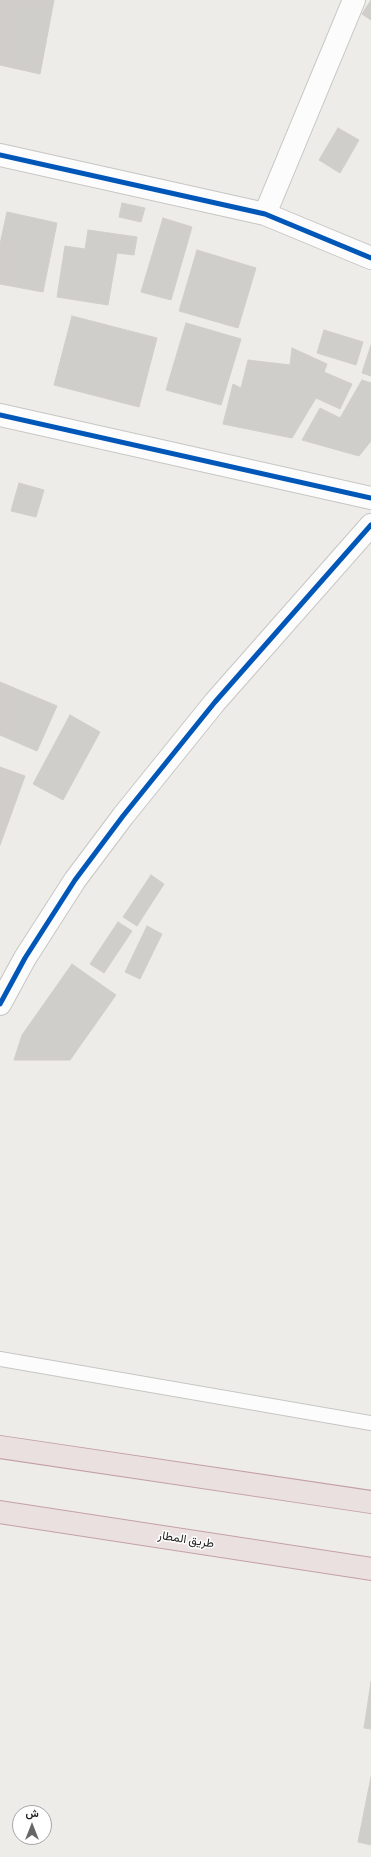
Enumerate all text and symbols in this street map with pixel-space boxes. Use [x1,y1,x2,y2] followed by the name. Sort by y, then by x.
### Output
[157,1528,215,1552] street label: طريق المطار
[12,1805,52,1845] north arrow
[25,1807,39,1820] text: ش

